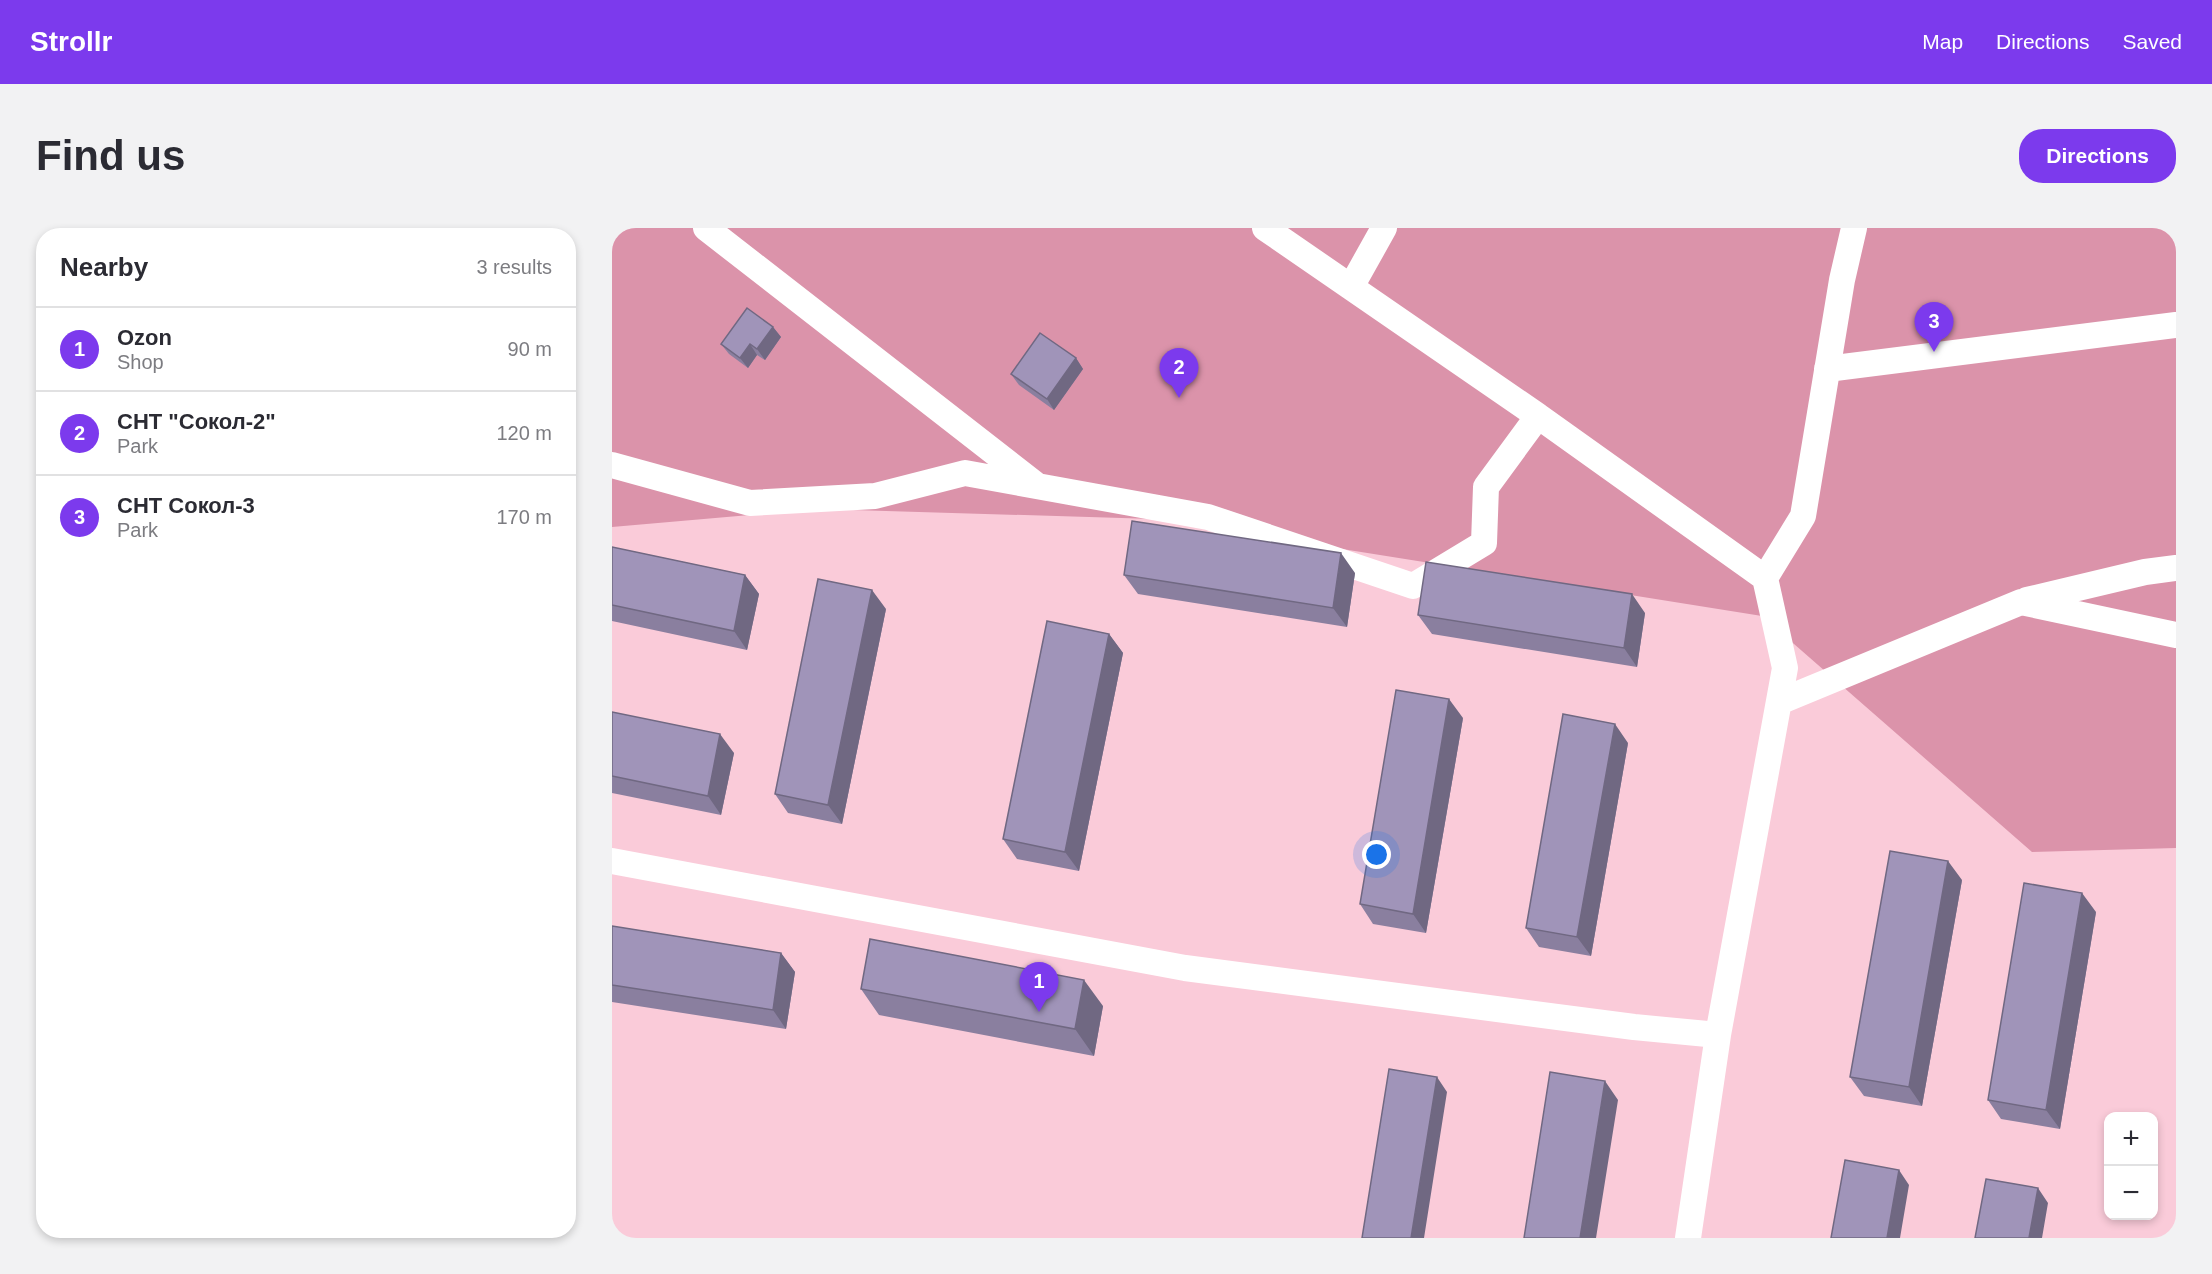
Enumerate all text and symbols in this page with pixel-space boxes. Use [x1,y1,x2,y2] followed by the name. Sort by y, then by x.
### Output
[30,26,112,57] text: Strollr
[1922,30,1963,53] text: Map
[1996,30,2089,53] text: Directions
[2122,30,2182,53] text: Saved
[2019,129,2176,183] button: Directions
[36,132,185,179] text: Find us
[60,252,148,282] text: Nearby
[476,256,552,278] text: 3 results
[1914,302,1954,352] pin: 3
[117,325,172,350] text: Ozon
[74,338,85,360] text: 1
[508,338,552,360] text: 90 m
[1160,348,1198,398] pin: 2
[117,351,164,373] text: Shop
[117,409,276,434] text: СНТ "Сокол-2"
[74,422,85,444] text: 2
[496,422,552,444] text: 120 m
[117,435,158,457] text: Park
[117,493,255,518] text: СНТ Сокол-3
[74,506,85,528] text: 3
[496,506,552,528] text: 170 m
[117,519,158,541] text: Park
[1362,840,1391,869] your location
[1020,962,1058,1012] pin: 1
[2104,1112,2158,1220] map controls
[2104,1112,2158,1166] button: +
[2104,1166,2158,1220] button: −

